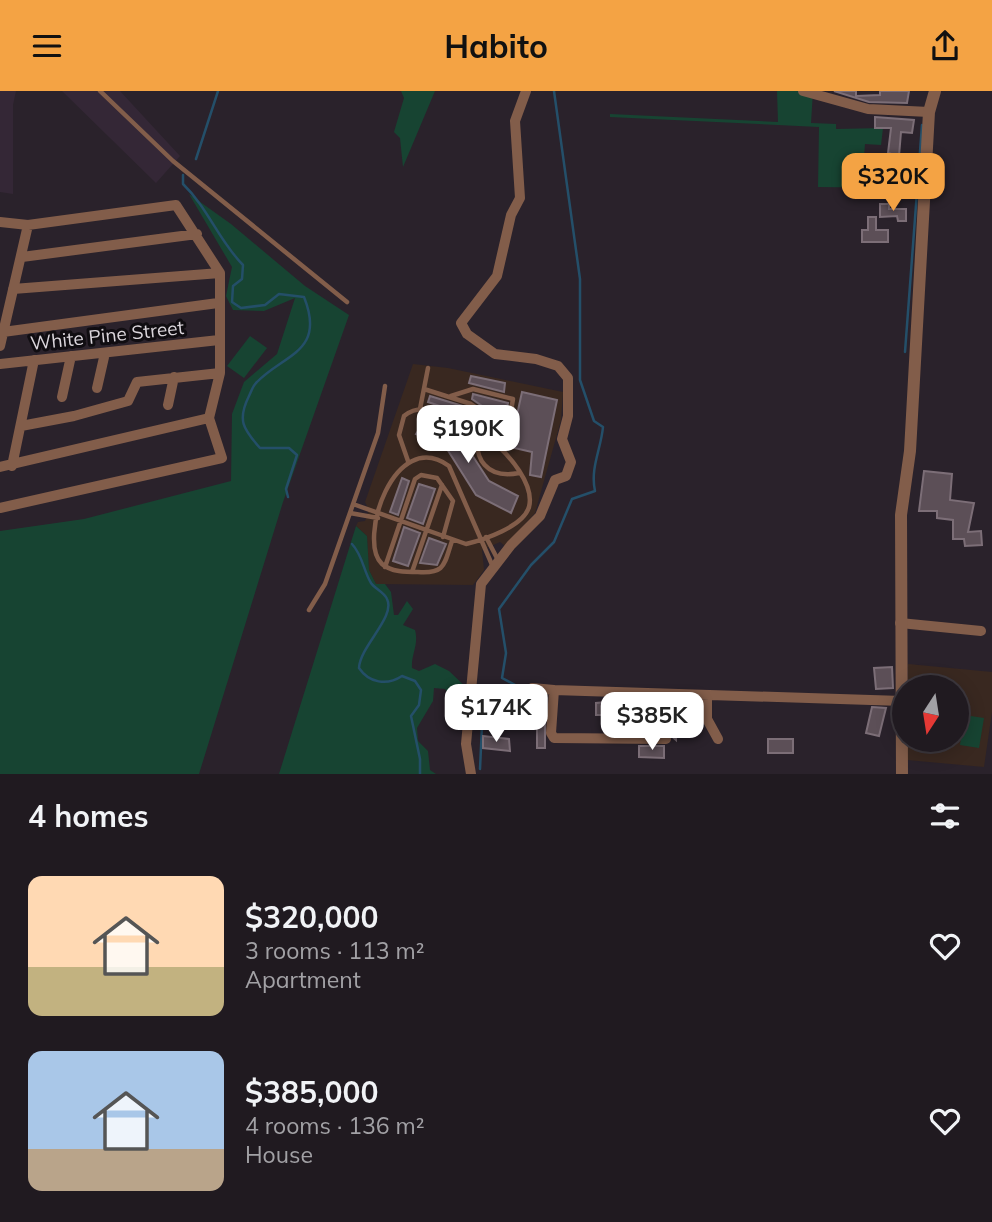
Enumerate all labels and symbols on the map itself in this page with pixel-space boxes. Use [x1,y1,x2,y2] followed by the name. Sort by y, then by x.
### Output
[844,153,942,213] pin: $320K
[29,315,185,355] street label: White Pine Street
[419,405,517,465] pin: $190K
[892,675,970,753] north arrow
[447,685,545,744] pin: $174K
[603,693,701,752] pin: $385K

